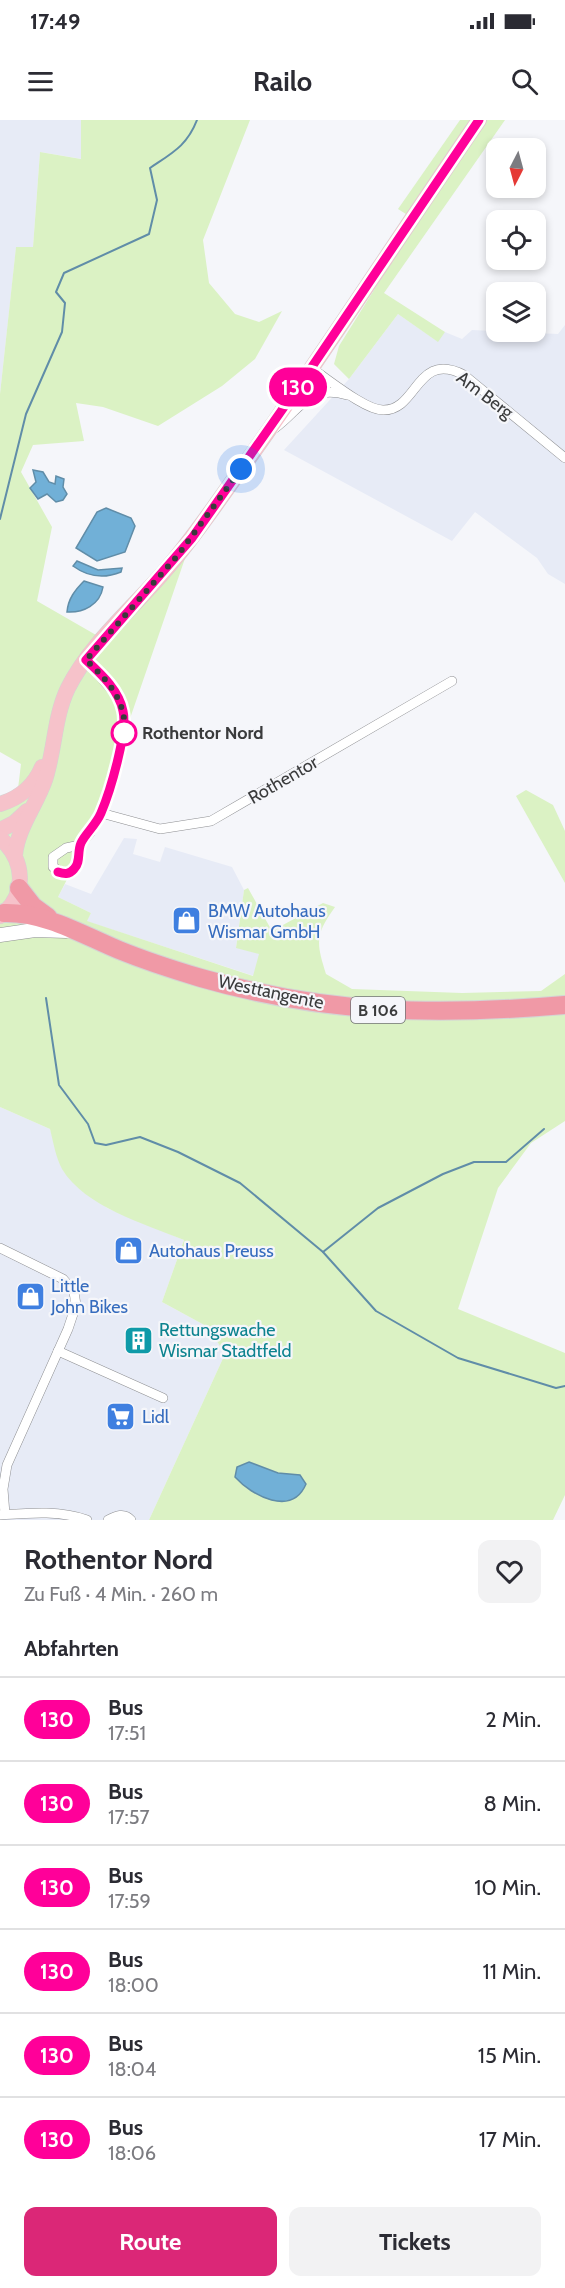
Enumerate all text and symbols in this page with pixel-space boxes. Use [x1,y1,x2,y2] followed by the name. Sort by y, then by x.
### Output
[30,8,80,35] text: 17:49
[24,65,57,98] icon: menu
[253,65,312,98] text: Railo
[508,65,541,98] icon: search
[486,138,546,198] north arrow
[486,138,546,342] map controls
[486,210,546,270] button: locate
[486,282,546,342] button: layers
[452,367,519,424] street label: Am Berg
[264,368,332,406] line badge: 130
[281,375,315,400] text: 130
[226,454,256,484] your location
[111,720,137,746] marker: Rothentor Nord
[142,722,264,744] place label: Rothentor Nord
[244,751,322,809] street label: Rothentor
[208,900,326,943] place label: BMW Autohaus Wismar GmbH
[171,905,203,937] shop icon: BMW Autohaus Wismar GmbH
[216,970,326,1014] street label: Westtangente
[351,997,405,1023] road number: B 106
[112,1235,144,1267] shop icon: Autohaus Preuss
[149,1240,274,1262] place label: Autohaus Preuss
[50,1275,128,1318] place label: Little John Bikes
[14,1280,46,1312] shop icon: Little John Bikes
[159,1319,292,1362] place label: Rettungswache Wismar Stadtfeld
[122,1324,154,1356] building icon: Rettungswache Wismar Stadtfeld
[105,1401,137,1433] supermarket icon: Lidl
[142,1406,170,1428] place label: Lidl
[478,1540,541,1603] button: heart
[24,1542,213,1576] text: Rothentor Nord
[24,1582,218,1606] text: Zu Fuß · 4 Min. · 260 m
[24,1635,119,1662] text: Abfahrten
[108,1694,143,1721] text: Bus
[485,1706,541,1733] text: 2 Min.
[40,1707,74,1732] text: 130
[108,1721,146,1745] text: 17:51
[108,1778,143,1805] text: Bus
[484,1790,541,1817] text: 8 Min.
[40,1791,74,1816] text: 130
[108,1805,150,1829] text: 17:57
[108,1862,143,1889] text: Bus
[474,1874,541,1901] text: 10 Min.
[40,1875,74,1900] text: 130
[108,1889,151,1913] text: 17:59
[108,1946,143,1973] text: Bus
[483,1958,541,1985] text: 11 Min.
[40,1959,74,1984] text: 130
[108,1973,159,1997] text: 18:00
[108,2030,143,2057] text: Bus
[478,2042,541,2069] text: 15 Min.
[40,2043,74,2068] text: 130
[108,2057,156,2081] text: 18:04
[108,2114,143,2141] text: Bus
[479,2126,541,2153] text: 17 Min.
[40,2127,74,2152] text: 130
[108,2141,156,2165] text: 18:06
[24,2207,277,2276] button: Route
[289,2207,541,2276] button: Tickets

